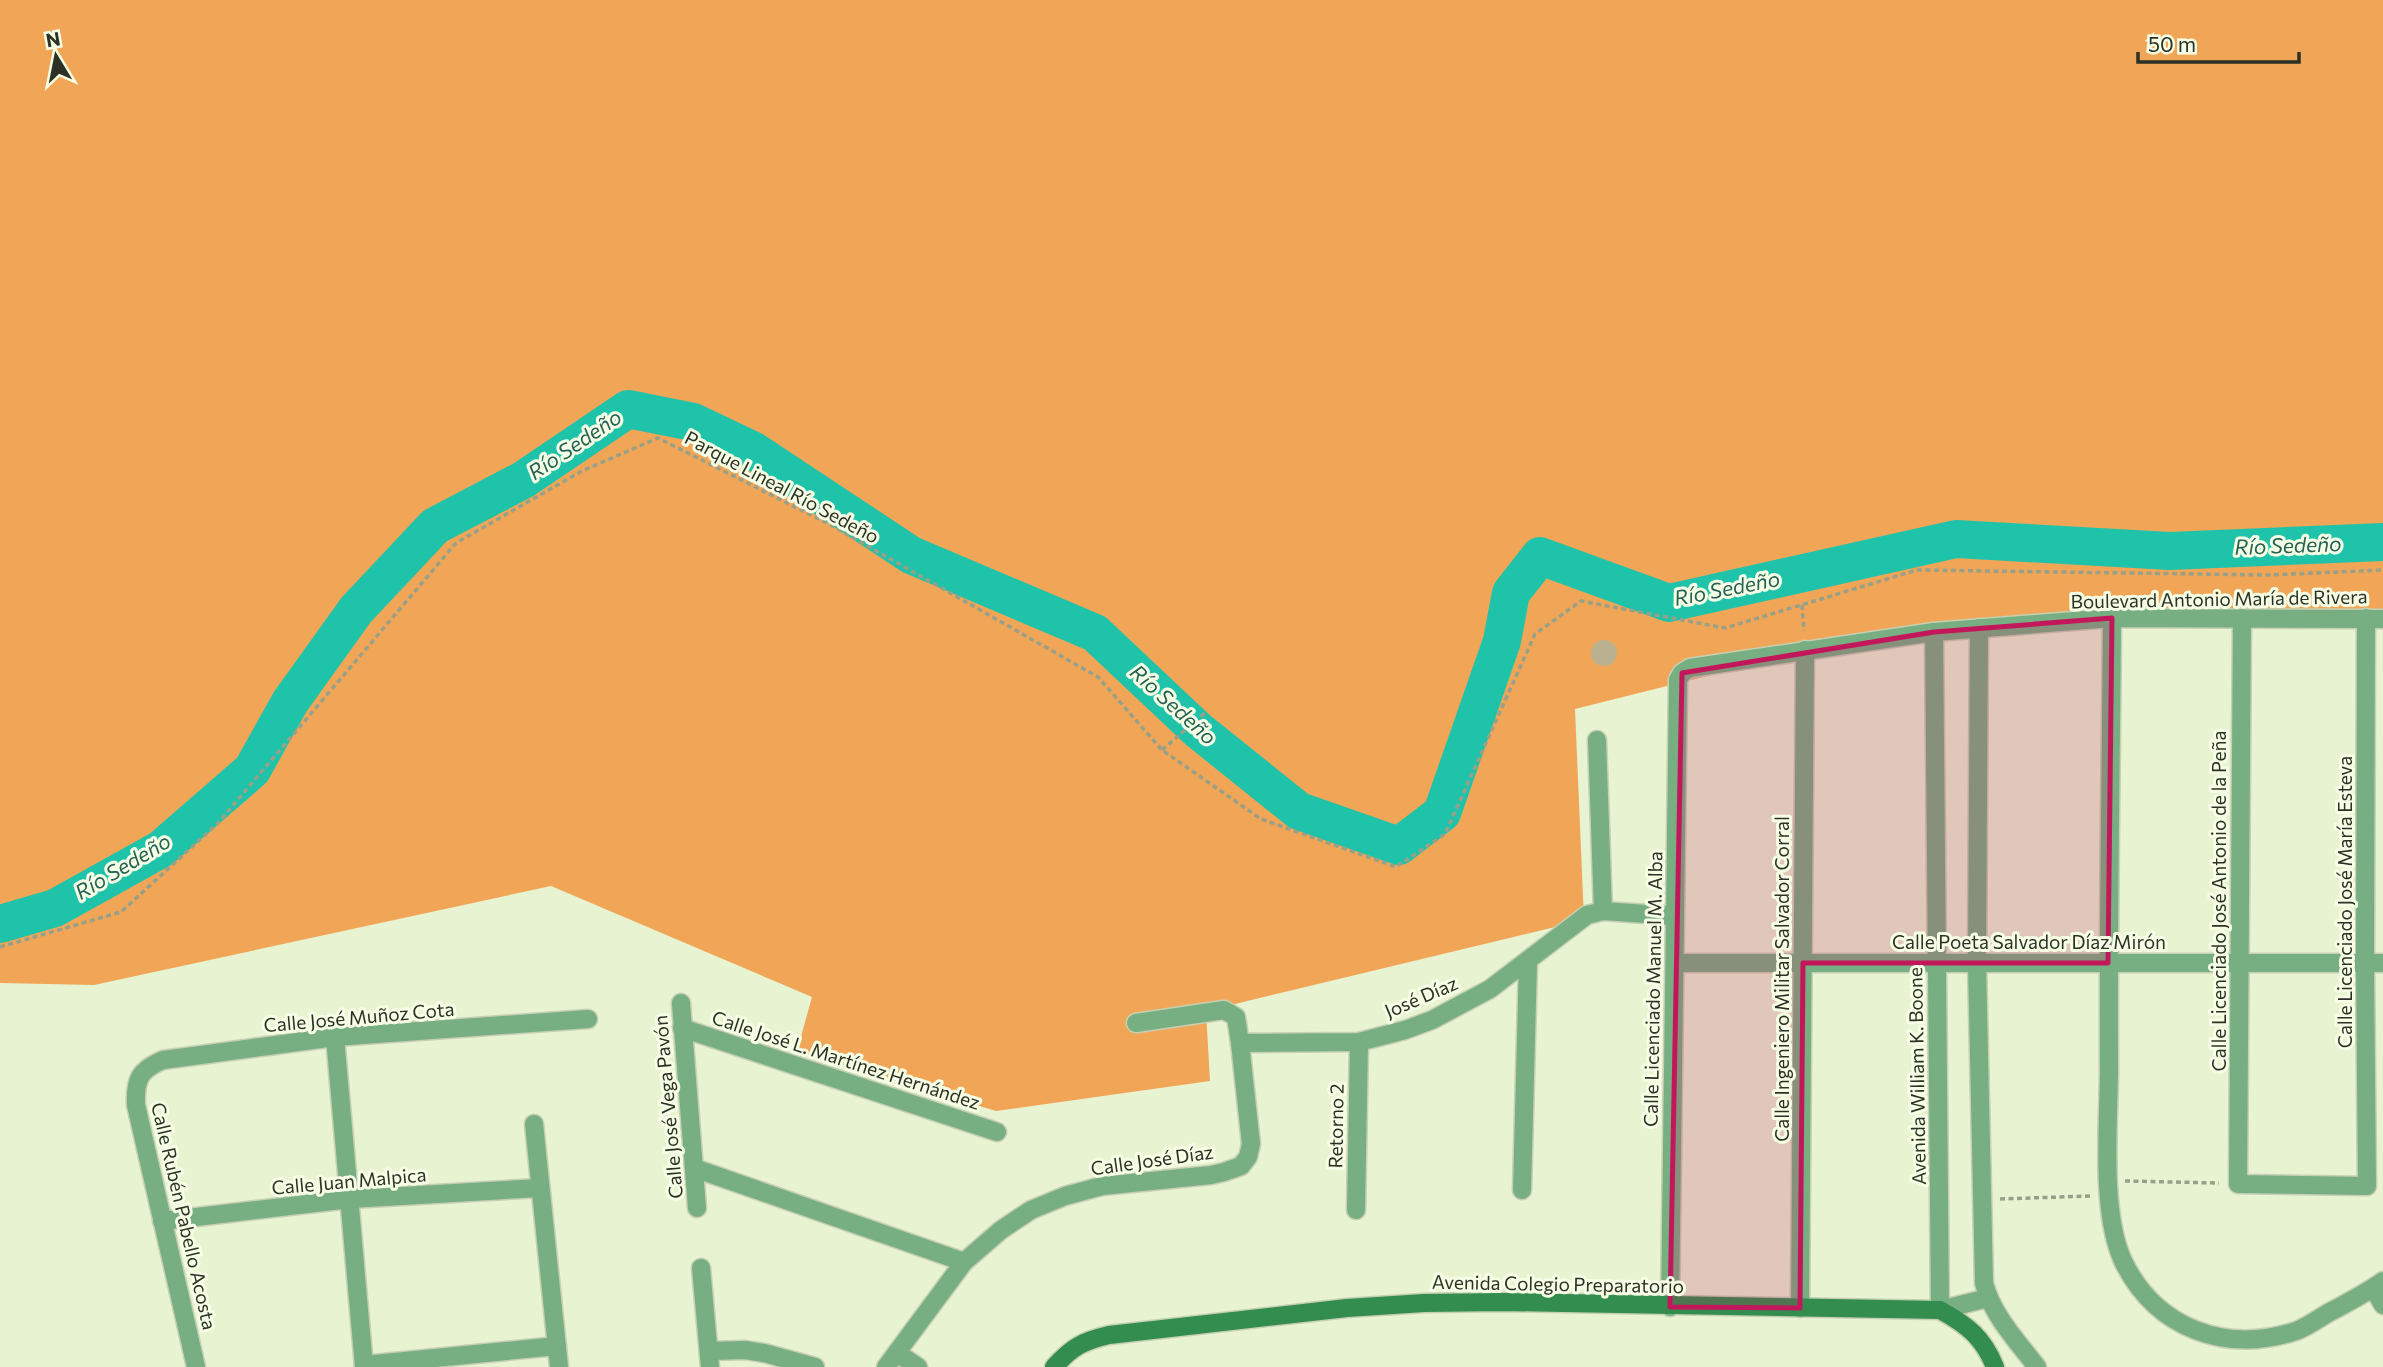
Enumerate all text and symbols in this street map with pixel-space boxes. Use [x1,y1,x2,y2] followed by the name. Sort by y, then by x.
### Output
[21,21,91,91] north arrow
[2138,21,2299,65] scale bar
[44,26,62,51] text: N
[2148,31,2196,56] text: 50 m
[523,403,626,484] water label: Río Sedeño
[681,426,883,548] street label: Parque Lineal Río Sedeño
[2234,530,2342,559] water label: Río Sedeño
[1672,565,1782,610] water label: Río Sedeño
[2070,584,2368,613] street label: Boulevard Antonio María de Rivera
[1126,659,1222,749] water label: Río Sedeño
[2207,731,2230,1071] street label: Calle Licenciado José Antonio de la Peña
[2333,756,2356,1048] street label: Calle Licenciado José María Esteva
[1770,816,1793,1142] street label: Calle Ingeniero Militar Salvador Corral
[70,827,175,904] water label: Río Sedeño
[1639,851,1666,1127] street label: Calle Licenciado Manuel M. Alba
[1892,930,2166,953] street label: Calle Poeta Salvador Díaz Mirón
[1903,967,1930,1185] street label: Avenida William K. Boone
[1381,971,1461,1022] street label: José Díaz
[263,997,455,1036] street label: Calle José Muñoz Cota
[709,1005,983,1114] street label: Calle José L. Martínez Hernández
[648,1014,687,1200] street label: Calle José Vega Pavón
[1323,1083,1348,1169] street label: Retorno 2
[147,1100,222,1332] street label: Calle Rubén Pabello Acosta
[1089,1140,1215,1179] street label: Calle José Díaz
[271,1162,427,1199] street label: Calle Juan Malpica
[1432,1270,1684,1297] street label: Avenida Colegio Preparatorio

